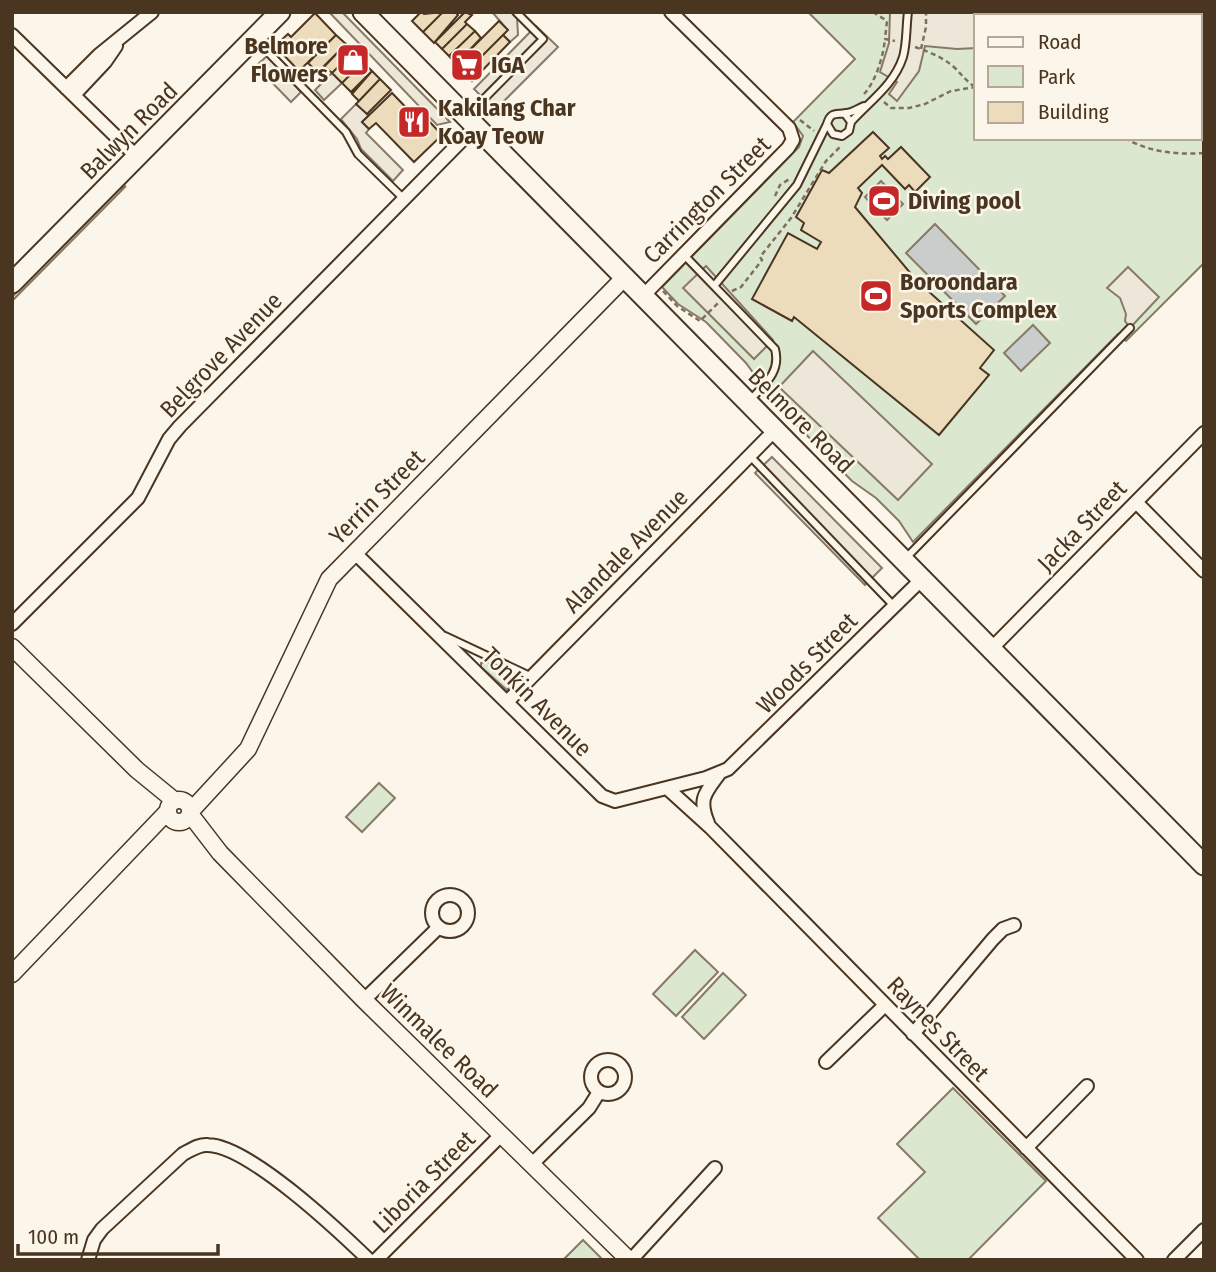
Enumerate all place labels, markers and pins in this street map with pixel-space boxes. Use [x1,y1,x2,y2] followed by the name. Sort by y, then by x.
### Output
[244,32,328,88] place label: Belmore Flowers
[334,41,372,79] shop icon: Belmore Flowers
[448,46,486,84] supermarket icon: IGA
[491,51,526,79] place label: IGA
[438,94,576,150] place label: Kakilang Char Koay Teow
[395,103,433,141] restaurant icon: Kakilang Char Koay Teow
[865,182,903,220] sports icon: Diving pool
[908,187,1021,215] place label: Diving pool
[900,268,1058,324] place label: Boroondara Sports Complex
[857,277,895,315] sports icon: Boroondara Sports Complex

